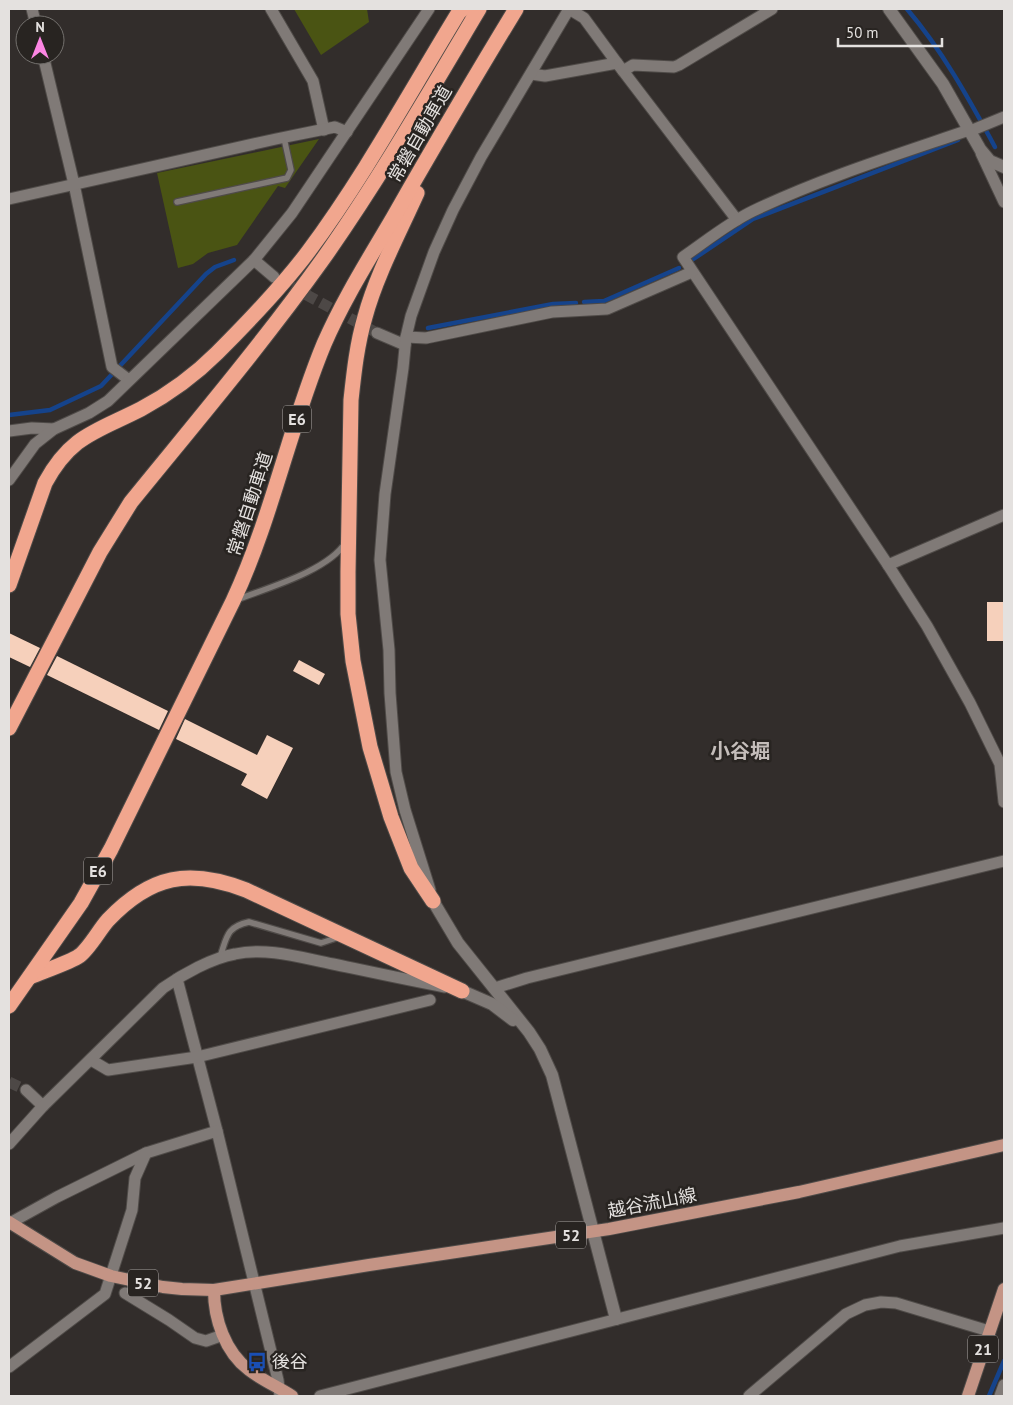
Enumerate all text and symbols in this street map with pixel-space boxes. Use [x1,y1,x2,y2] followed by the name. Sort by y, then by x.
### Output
[15,15,65,65] north arrow
[838,15,942,47] scale bar
[35,18,45,36] text: N
[846,23,879,42] text: 50 m
[383,81,457,186] street label: 常磐自動車道
[283,406,311,432] road number: E6
[222,449,277,559] street label: 常磐自動車道
[710,738,770,764] district label: 小谷堀
[84,858,112,884] road number: E6
[606,1183,698,1222] street label: 越谷流山線
[556,1222,586,1248] road number: 52
[128,1270,158,1296] road number: 52
[968,1336,998,1362] road number: 21
[272,1350,308,1373] place label: 後谷
[246,1351,268,1373] bus stop icon: 後谷

